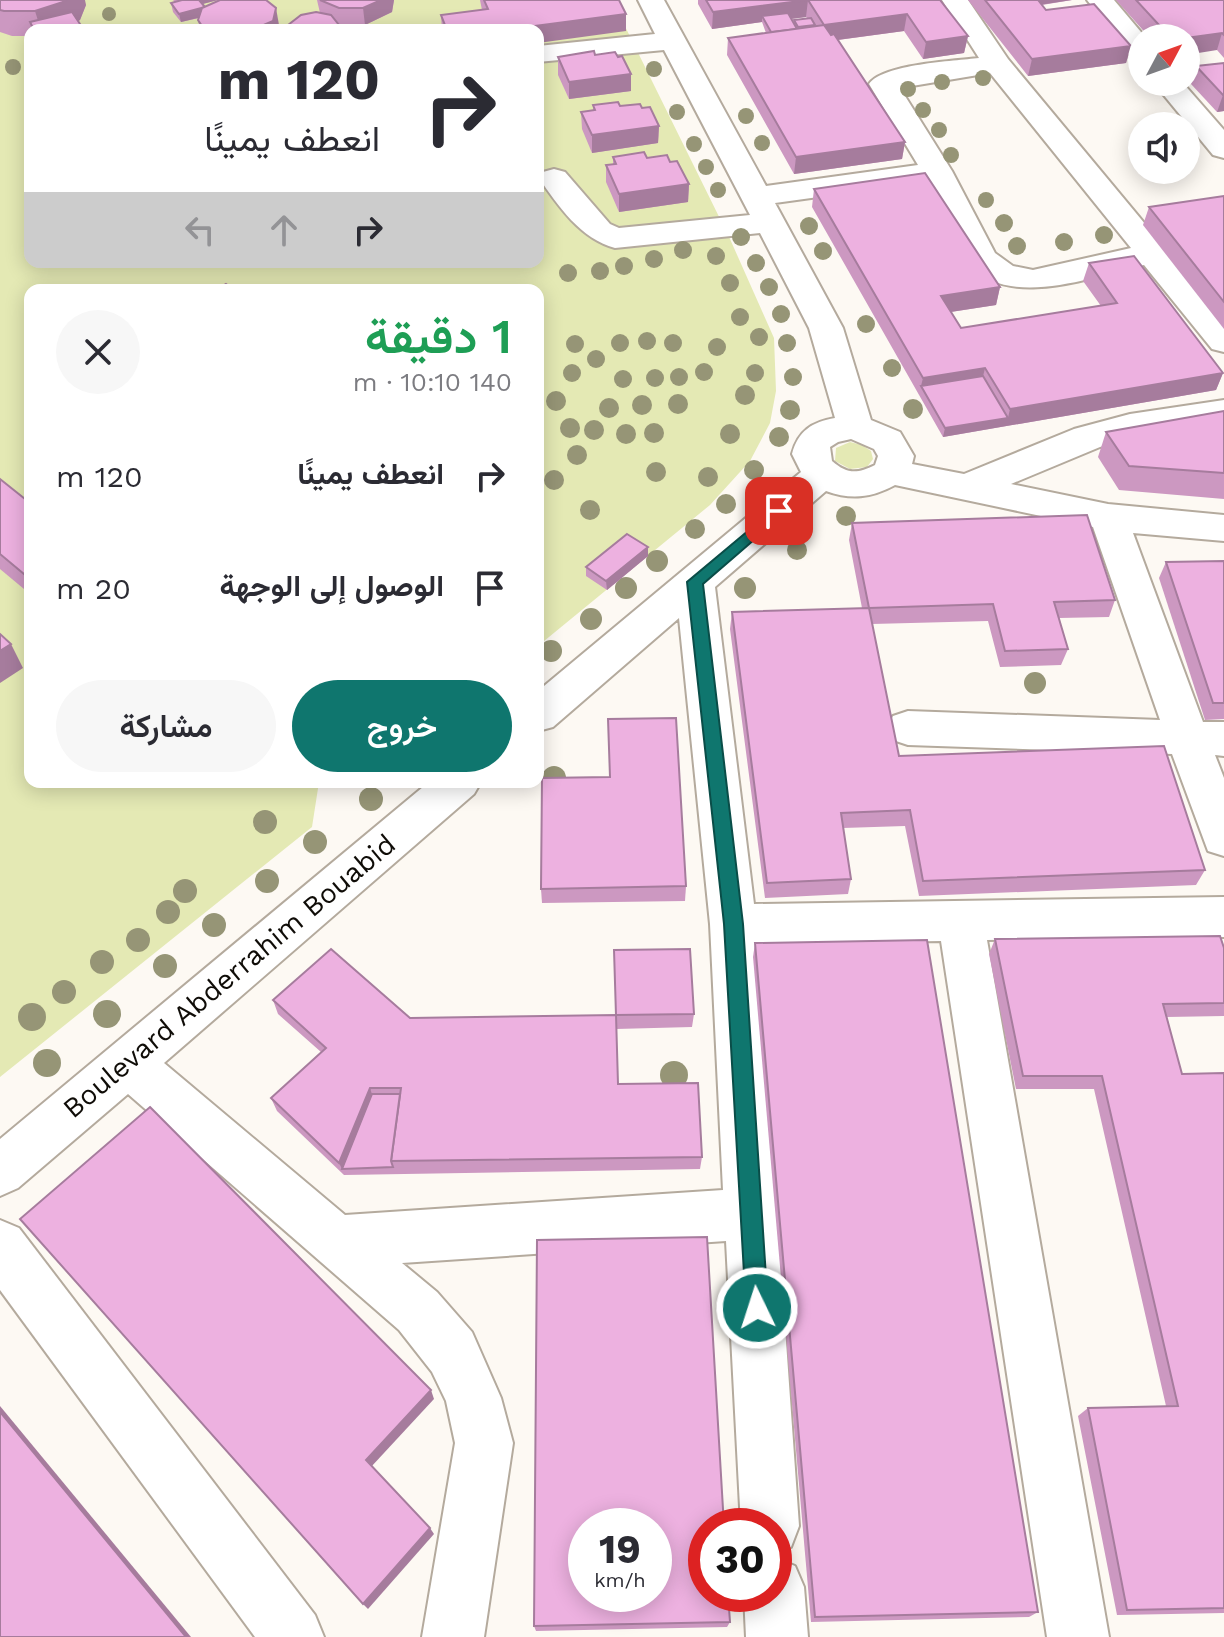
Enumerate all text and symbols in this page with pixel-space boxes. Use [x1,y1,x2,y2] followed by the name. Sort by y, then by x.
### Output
[1128,24,1200,96] north arrow
[1128,24,1200,184] map controls
[218,47,380,113] text: 120 m
[408,56,512,160] icon: right
[1128,112,1200,184] button: sound
[204,118,380,160] text: انعطف يمينًا
[178,208,222,252] icon: left
[262,208,306,252] icon: ahead
[346,208,390,252] icon: right
[365,308,512,365] text: 1 دقيقة
[56,310,140,394] button: close
[353,367,512,397] text: 140 m · 10:10
[468,454,512,498] icon: right
[297,456,444,491] text: انعطف يمينًا
[56,459,143,494] text: 120 m
[745,477,813,545] pin
[757,489,801,533] icon: arrive
[468,566,512,610] icon: arrive
[219,568,444,603] text: الوصول إلى الوجهة
[56,571,131,606] text: 20 m
[56,680,276,772] button: مشاركة
[292,680,512,772] button: خروج
[56,827,402,1125] street label: Boulevard Abderrahim Bouabid
[715,1266,799,1350] position arrow
[688,1508,792,1612] speed limit sign: 30
[599,1526,641,1573] text: 19
[594,1568,646,1592] text: km/h

